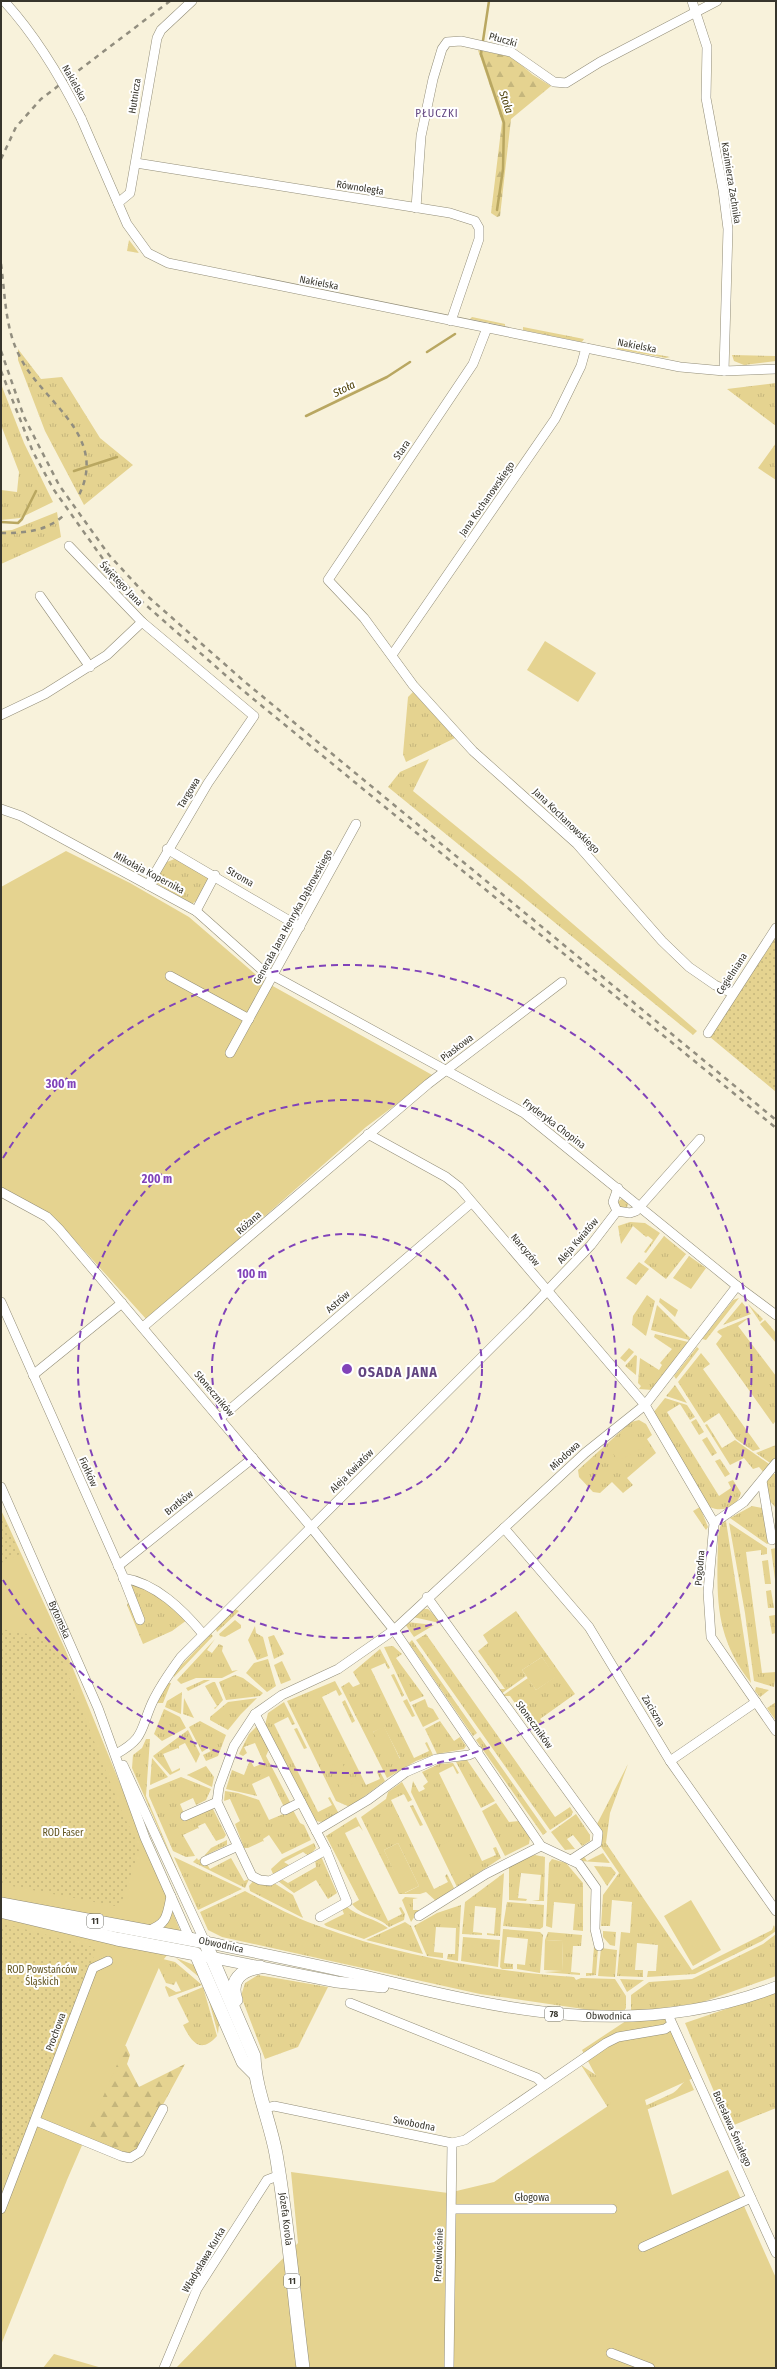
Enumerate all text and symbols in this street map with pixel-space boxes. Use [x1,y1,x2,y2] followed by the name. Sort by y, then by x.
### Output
[488,30,518,50] street label: Płuczki
[59,63,89,103] street label: Nakielska
[126,78,144,114] street label: Hutnicza
[496,88,516,115] water label: Stoła
[415,107,459,120] district label: PŁUCZKI
[719,141,743,225] street label: Kazimierza Zachnika
[336,178,385,198] street label: Równoległa
[299,273,340,293] street label: Nakielska
[617,336,658,356] street label: Nakielska
[330,378,357,400] water label: Stoła
[391,438,413,462] street label: Stara
[457,459,517,539] street label: Jana Kochanowskiego
[97,558,147,609] street label: Świętego Jana
[175,775,203,810] street label: Targowa
[530,786,602,856] street label: Jana Kochanowskiego
[251,848,335,986] street label: Generała Jana Henryka Dąbrowskiego
[112,849,186,897] street label: Mikołaja Kopernika
[224,864,256,890] street label: Stroma
[714,951,750,997] street label: Cegielniana
[438,1032,476,1064] street label: Piaskowa
[45,1077,76,1091] text: 300 m
[520,1096,588,1152] street label: Fryderyka Chopina
[141,1172,172,1186] text: 200 m
[234,1209,264,1237] street label: Różana
[555,1215,601,1266] street label: Aleja Kwiatów
[508,1231,542,1269] street label: Narcyzów
[237,1267,267,1281] text: 100 m
[324,1288,353,1316] street label: Astrów
[340,1362,354,1376] centre of rings
[358,1364,438,1381] district label: OSADA JANA
[192,1369,237,1420] street label: Słoneczników
[547,1439,583,1473] street label: Miodowa
[328,1446,377,1495] street label: Aleja Kwiatów
[76,1455,100,1489] street label: Fiołków
[162,1488,196,1518] street label: Bratków
[692,1550,708,1586] street label: Pogodna
[46,1599,73,1640] street label: Bytomska
[639,1693,667,1729] street label: Zaciszna
[513,1699,555,1751] street label: Słoneczników
[42,1827,84,1839] park label: ROD Faser
[87,1914,103,1928] road number: 11
[197,1934,245,1956] street label: Obwodnica
[7,1963,77,1988] park label: ROD Powstańców Śląskich
[545,2007,563,2021] road number: 78
[585,2010,632,2022] street label: Obwodnica
[44,2011,68,2053] street label: Prochowa
[710,2089,756,2169] street label: Bolesława Śmiałego
[392,2114,436,2134] street label: Swobodna
[276,2192,295,2246] street label: Józefa Korola
[515,2192,550,2204] street label: Głogowa
[180,2225,228,2295] street label: Władysława Kurka
[432,2228,446,2282] street label: Przedwiośnie
[284,2274,300,2288] road number: 11

